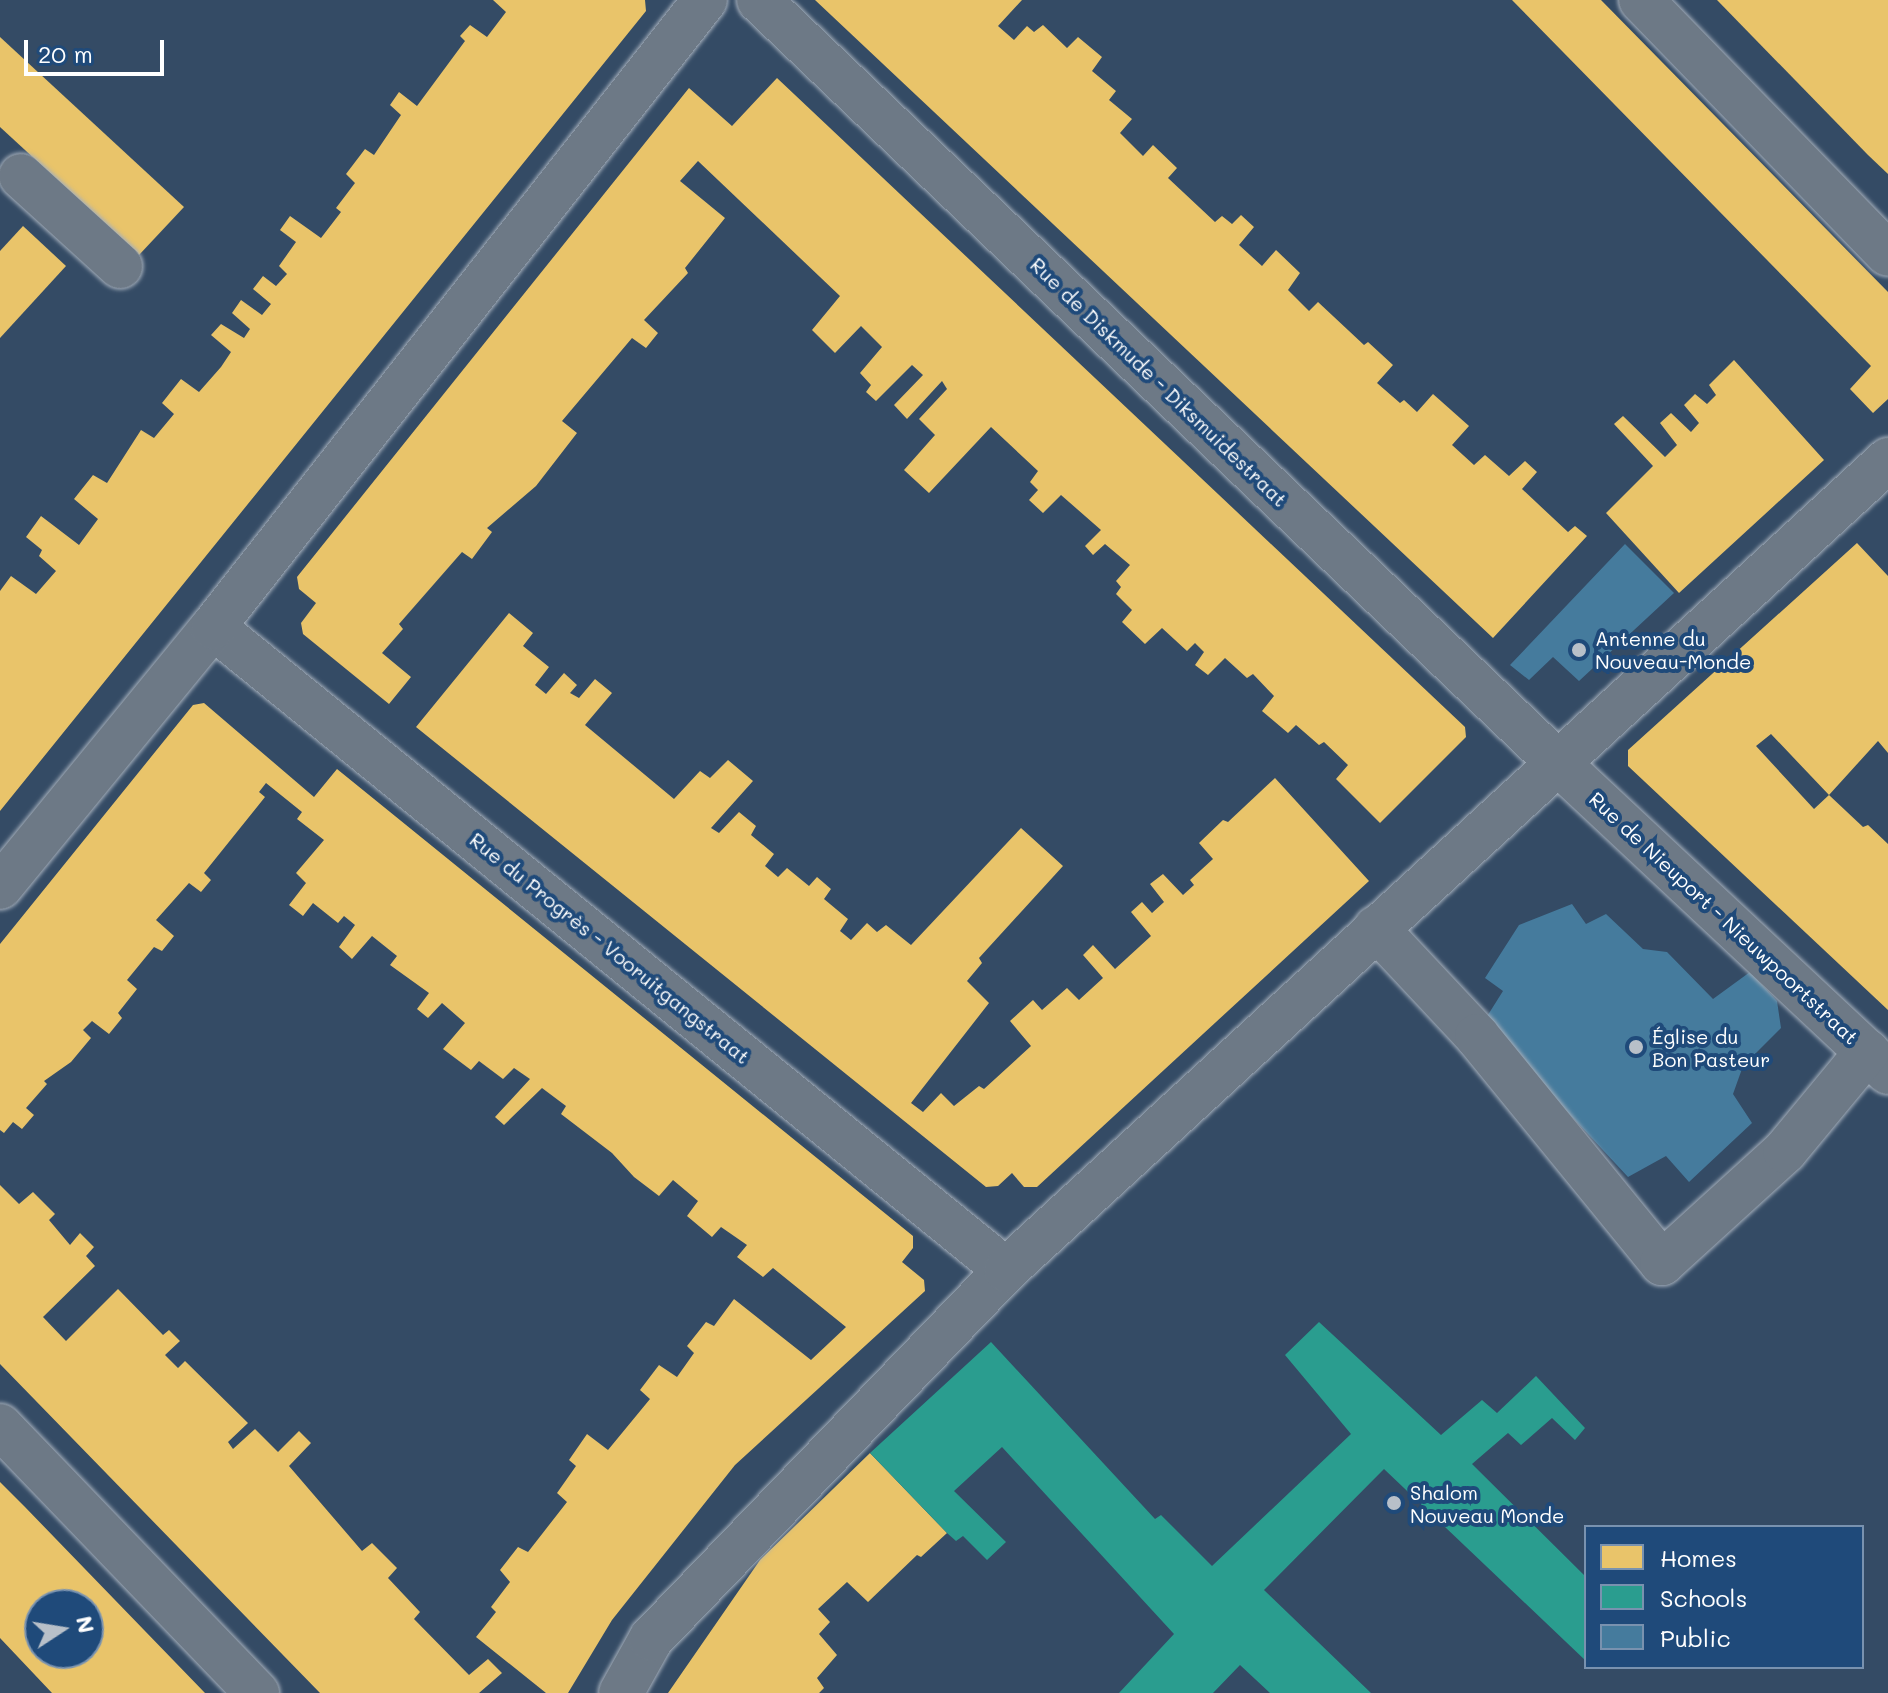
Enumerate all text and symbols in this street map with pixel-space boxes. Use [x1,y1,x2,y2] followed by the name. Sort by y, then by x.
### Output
[28,24,168,74] scale bar
[38,38,93,69] text: 20 m
[1026,253,1292,511] street label: Rue de Diskmude - Diksmuidestraat
[1595,626,1751,673] place label: Antenne du Nouveau-Monde
[1570,641,1588,659] marker: Antenne du Nouveau-Monde
[1584,787,1864,1049] street label: Rue de Nieuport - Nieuwpoortstraat
[465,827,755,1069] street label: Rue du Progrès - Vooruitgangstraat
[1652,1024,1770,1071] place label: Église du Bon Pasteur
[1627,1038,1645,1056] marker: Église du Bon Pasteur
[1410,1480,1564,1527] place label: Shalom Nouveau Monde
[1385,1494,1403,1512] marker: Shalom Nouveau Monde
[1584,1525,1864,1669] legend
[1660,1542,1737,1573] text: Homes
[1660,1582,1747,1613] text: Schools
[24,1589,104,1669] north arrow
[70,1613,102,1635] text: N
[1660,1622,1731,1653] text: Public

